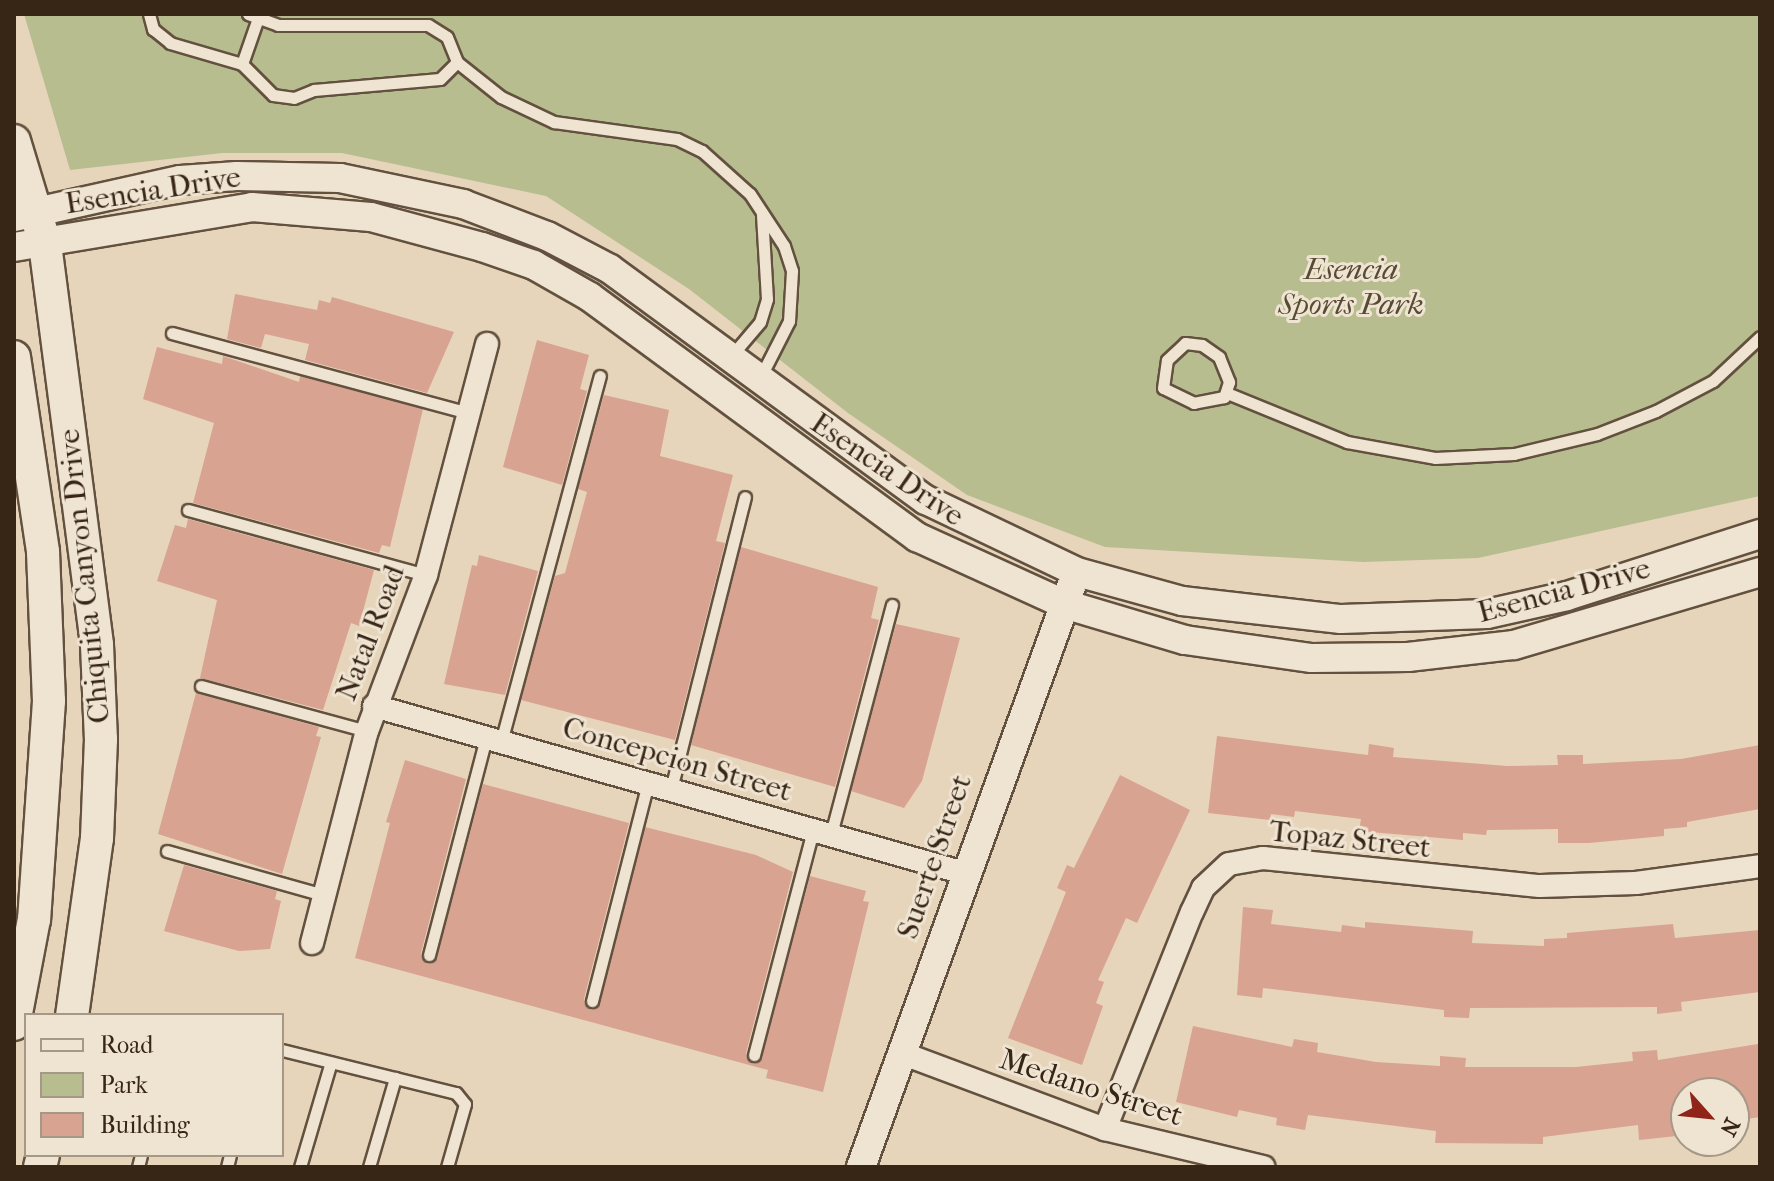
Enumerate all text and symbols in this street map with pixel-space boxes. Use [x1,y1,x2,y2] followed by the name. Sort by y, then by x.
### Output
[63,159,243,223] street label: Esencia Drive
[1278,252,1424,322] park label: Esencia Sports Park
[803,406,971,534] street label: Esencia Drive
[52,427,118,725] street label: Chiquita Canyon Drive
[1474,551,1654,631] street label: Esencia Drive
[329,560,413,706] street label: Natal Road
[558,710,796,810] street label: Concepcion Street
[890,770,980,944] street label: Suerte Street
[1268,814,1432,866] street label: Topaz Street
[24,1013,284,1157] legend
[100,1031,153,1059] text: Road
[995,1041,1187,1135] street label: Medano Street
[100,1071,148,1099] text: Park
[1670,1077,1750,1157] north arrow
[100,1111,190,1139] text: Building
[1714,1114,1745,1140] text: N

